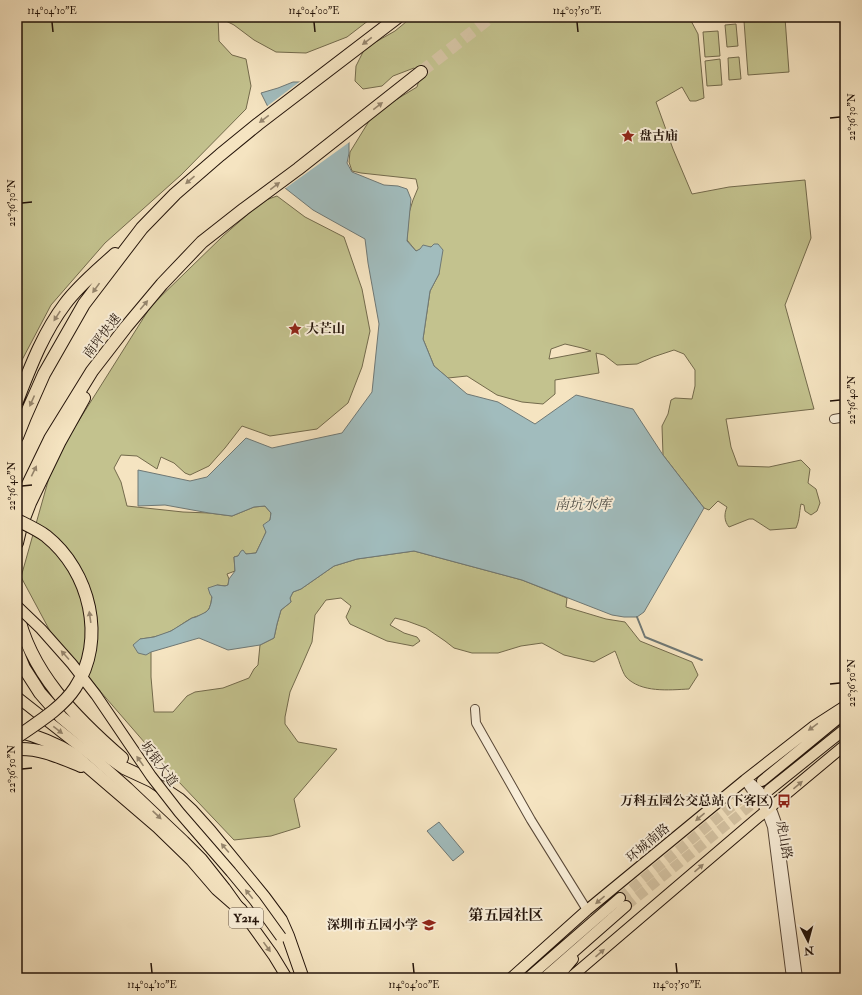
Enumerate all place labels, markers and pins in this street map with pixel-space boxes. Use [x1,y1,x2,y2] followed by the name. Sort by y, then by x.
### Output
[620,128,636,144] place icon: 盘古庙
[639,128,678,144] place label: 盘古庙
[287,321,303,337] place icon: 大芒山
[306,321,345,337] place label: 大芒山
[620,793,773,809] place label: 万科五园公交总站 (下客区)
[776,793,792,809] bus stop icon: 万科五园公交总站 (下客区)
[327,917,418,933] place label: 深圳市五园小学
[421,917,437,933] school or university icon: 深圳市五园小学

